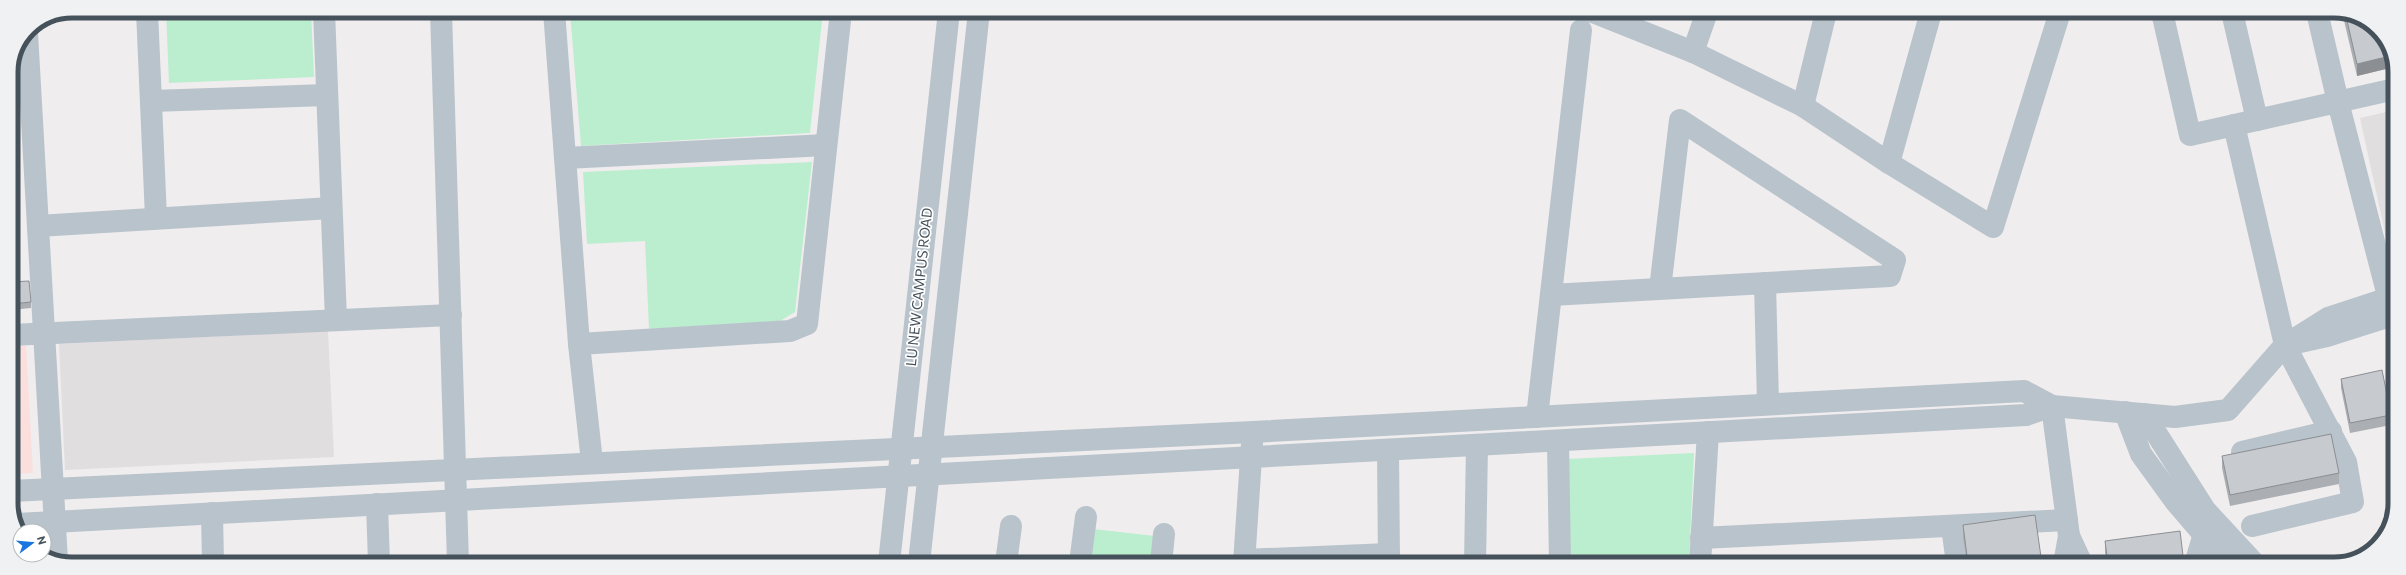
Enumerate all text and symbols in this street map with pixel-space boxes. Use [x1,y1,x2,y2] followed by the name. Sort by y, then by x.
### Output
[902,207,935,367] street label: LU NEW CAMPUS ROAD
[12,523,52,563] north arrow
[35,534,49,546] text: N

